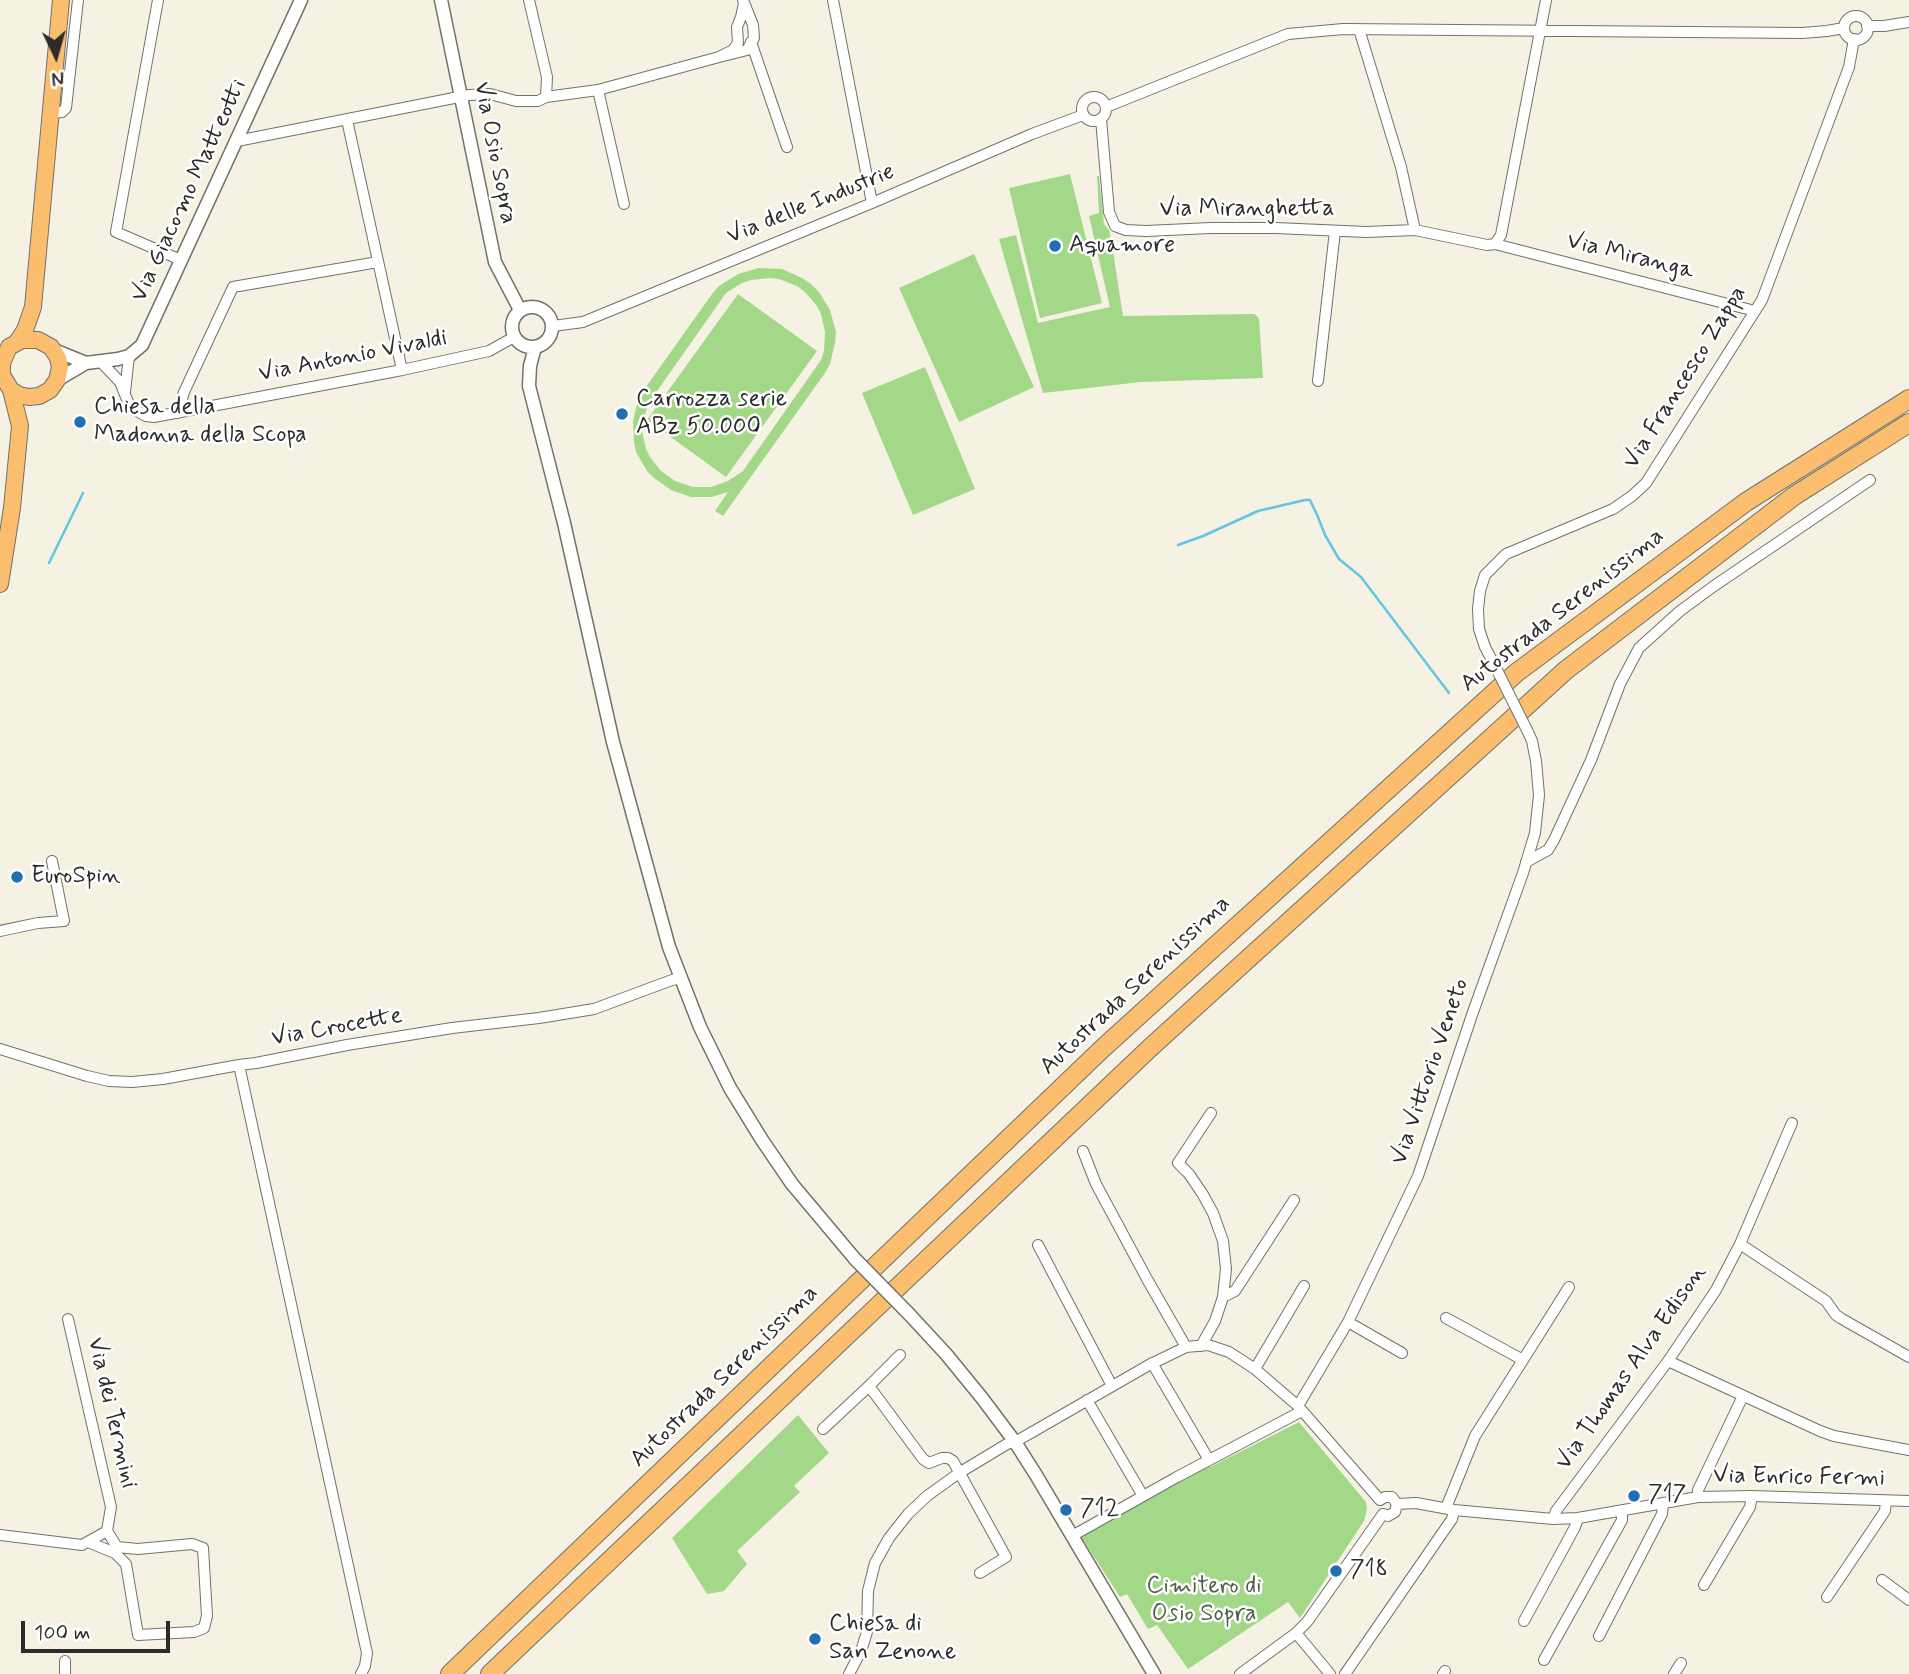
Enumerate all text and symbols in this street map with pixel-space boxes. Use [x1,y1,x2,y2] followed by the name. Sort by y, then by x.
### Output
[21,21,91,91] north arrow
[50,64,65,90] text: N
[126,75,254,307] street label: Via Giacomo Matteotti
[466,79,522,227] street label: Via Osio Sopra
[723,158,899,252] street label: Via delle Industrie
[1159,196,1335,224] street label: Via Miranghetta
[1563,227,1697,287] street label: Via Miranga
[1069,232,1175,260] place label: Aquamore
[1047,238,1063,254] marker: Aquamore
[1618,281,1754,475] street label: Via Francesco Zappa
[256,325,450,389] street label: Via Antonio Vivaldi
[636,386,787,442] place label: Carrozza serie ABz 50.000
[94,394,307,450] place label: Chiesa della Madonna della Scopa
[614,406,630,422] marker: Carrozza serie ABz 50.000
[72,414,88,430] marker: Chiesa della Madonna della Scopa
[1456,523,1670,699] street label: Autostrada Serenissima
[31,863,121,891] place label: EuroSpin
[9,869,25,885] marker: EuroSpin
[1035,890,1237,1082] street label: Autostrada Serenissima
[1386,975,1476,1169] street label: Via Vittorio Veneto
[269,1002,405,1054] street label: Via Crocette
[1550,1260,1714,1476] street label: Via Thomas Alva Edison
[625,1280,825,1474] street label: Autostrada Serenissima
[80,1335,142,1491] street label: Via dei Termini
[1713,1462,1885,1494] street label: Via Enrico Fermi
[1648,1482,1686,1510] place label: 717
[1626,1488,1642,1504] marker: 717
[1080,1496,1119,1524] place label: 712
[1058,1502,1074,1518] marker: 712
[1350,1557,1388,1585] place label: 718
[1328,1563,1344,1579] marker: 718
[1146,1573,1262,1629] park label: Cimitero di Osio Sopra
[24,1608,173,1652] scale bar
[829,1611,956,1667] place label: Chiesa di San Zenone
[34,1619,90,1647] text: 100 m
[807,1631,823,1647] marker: Chiesa di San Zenone

